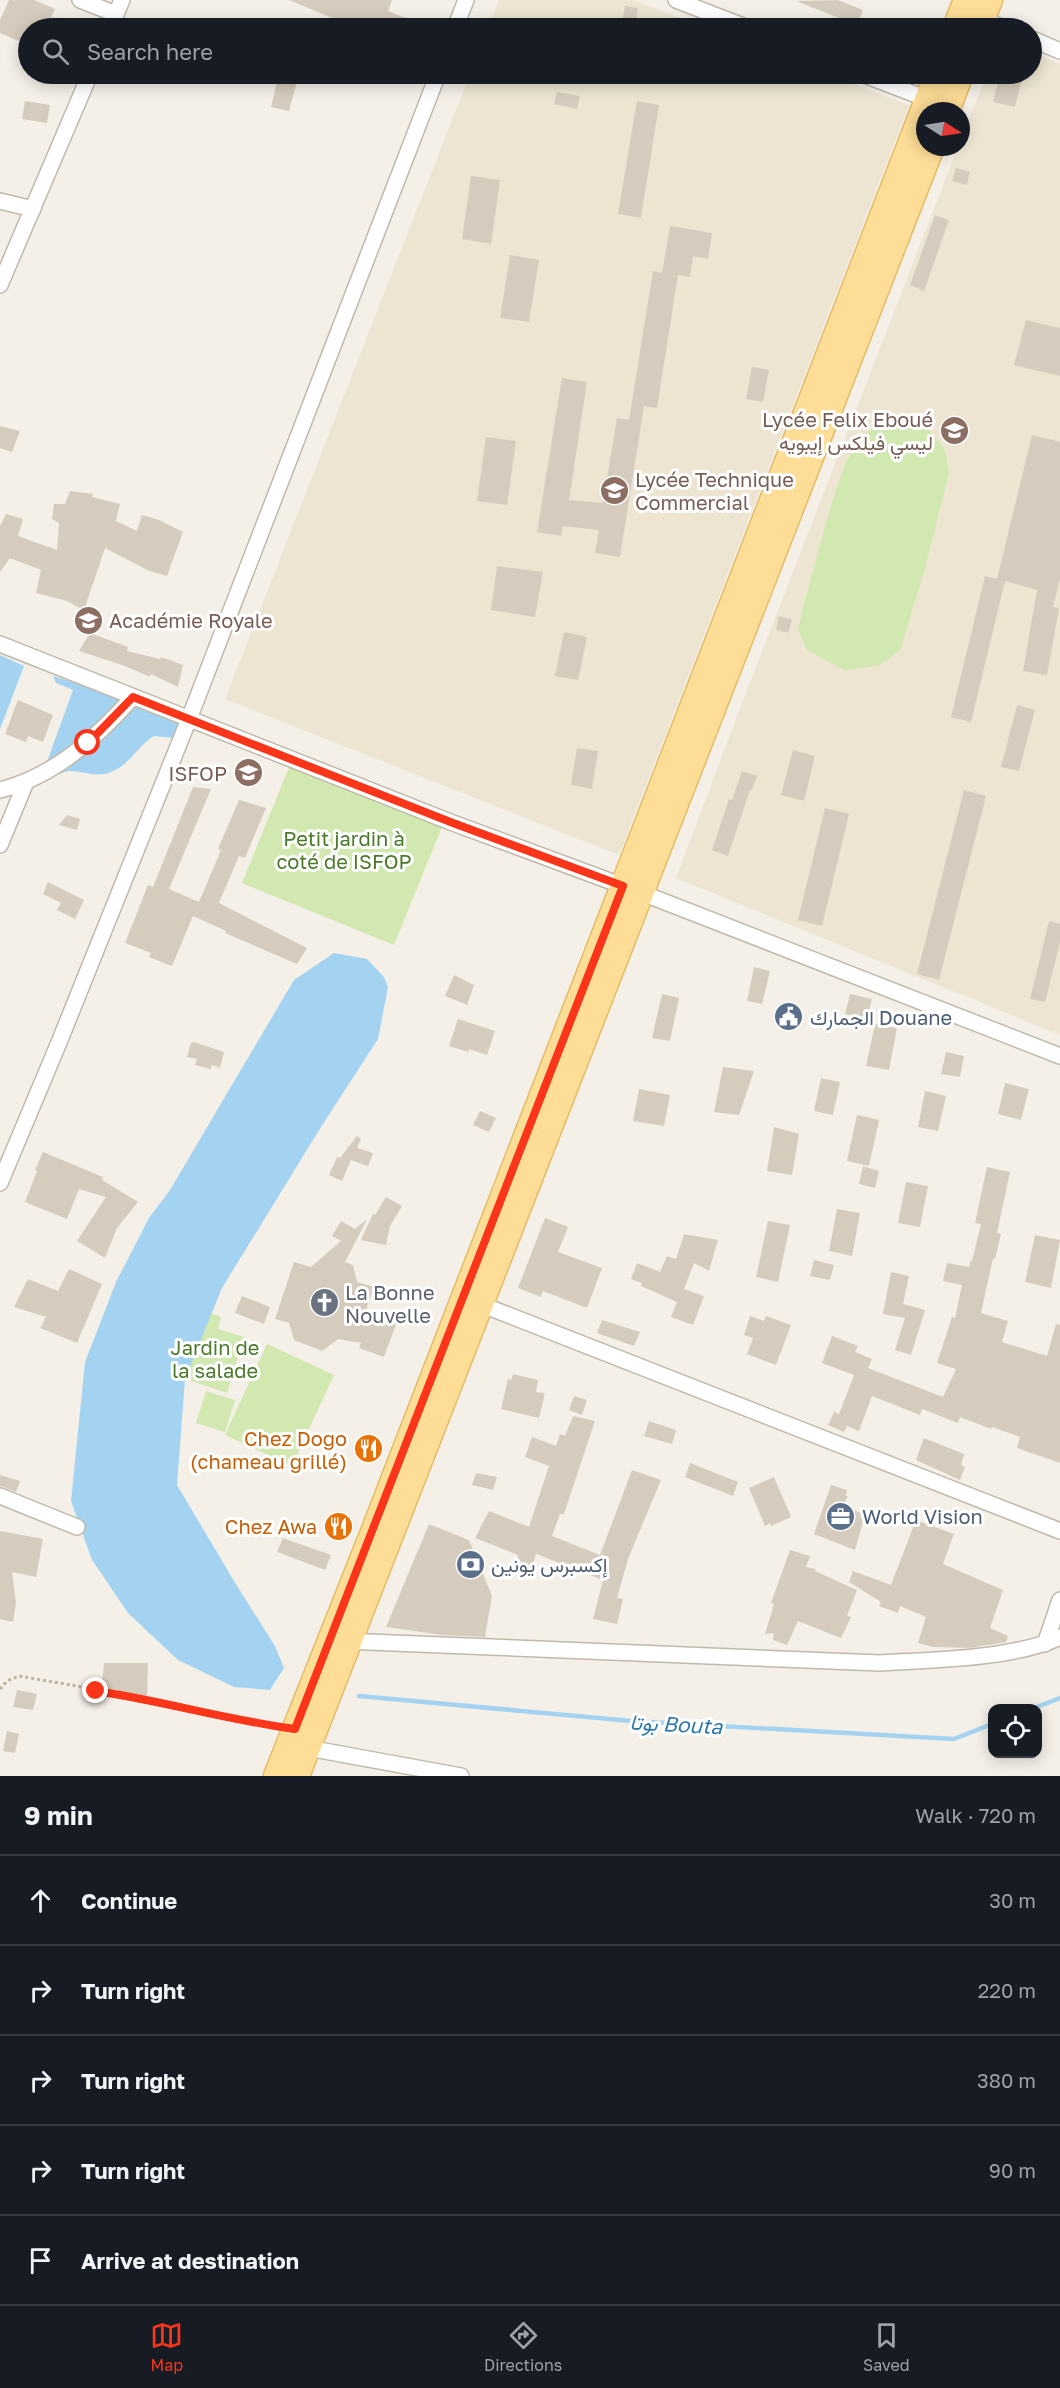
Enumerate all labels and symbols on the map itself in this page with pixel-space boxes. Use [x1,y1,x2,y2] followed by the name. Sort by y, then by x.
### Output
[916,102,970,156] north arrow
[762,407,933,460] place label: Lycée Felix Eboué ليسي فيلكس إيبويه
[938,415,970,447] school or university icon: Lycée Felix Eboué ليسي فيلكس إيبويه
[635,467,794,514] place label: Lycée Technique Commercial
[598,475,630,507] school or university icon: Lycée Technique Commercial
[72,604,104,636] school or university icon: Académie Royale
[109,608,273,632] place label: Académie Royale
[74,729,100,755] route start
[232,757,264,789] school or university icon: ISFOP
[168,761,227,785] place label: ISFOP
[276,826,412,873] park label: Petit jardin à coté de ISFOP
[773,1001,805,1033] public building icon: الجمارك Douane
[810,1005,952,1031] place label: الجمارك Douane
[345,1280,435,1327] place label: La Bonne Nouvelle
[308,1287,340,1319] church icon: La Bonne Nouvelle
[171,1335,259,1382] park label: Jardin de la salade
[190,1426,347,1473] place label: Chez Dogo (chameau grillé)
[352,1433,384,1465] restaurant icon: Chez Dogo (chameau grillé)
[825,1500,857,1532] office icon: World Vision
[862,1504,983,1528] place label: World Vision
[322,1510,354,1542] restaurant icon: Chez Awa
[225,1514,317,1538] place label: Chez Awa
[454,1548,486,1580] bank icon: إكسبرس يونين
[491,1552,608,1578] place label: إكسبرس يونين
[82,1677,108,1703] route end
[629,1709,724,1740] water label: بوتا Bouta

